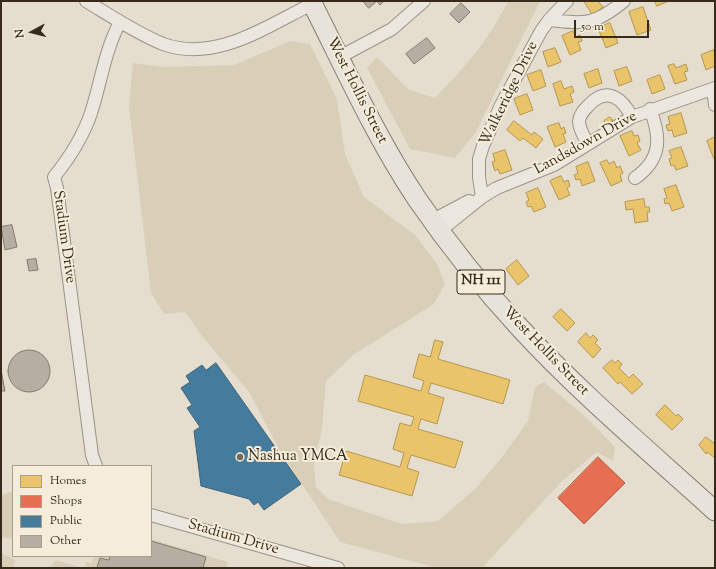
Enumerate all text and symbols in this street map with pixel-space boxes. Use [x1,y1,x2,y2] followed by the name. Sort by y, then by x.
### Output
[12,12,52,52] north arrow
[576,12,651,38] scale bar
[581,18,604,36] text: 50 m
[12,28,29,39] text: N
[321,35,391,147] street label: West Hollis Street
[477,39,543,149] street label: Walkeridge Drive
[532,108,640,180] street label: Landsdown Drive
[48,189,78,285] street label: Stadium Drive
[457,270,505,294] road number: NH 111
[498,304,592,400] street label: West Hollis Street
[248,448,348,466] place label: Nashua YMCA
[235,452,245,462] marker: Nashua YMCA
[12,465,152,557] legend
[50,472,86,490] text: Homes
[50,492,82,510] text: Shops
[50,512,82,530] text: Public
[185,516,281,560] street label: Stadium Drive
[50,532,81,550] text: Other

